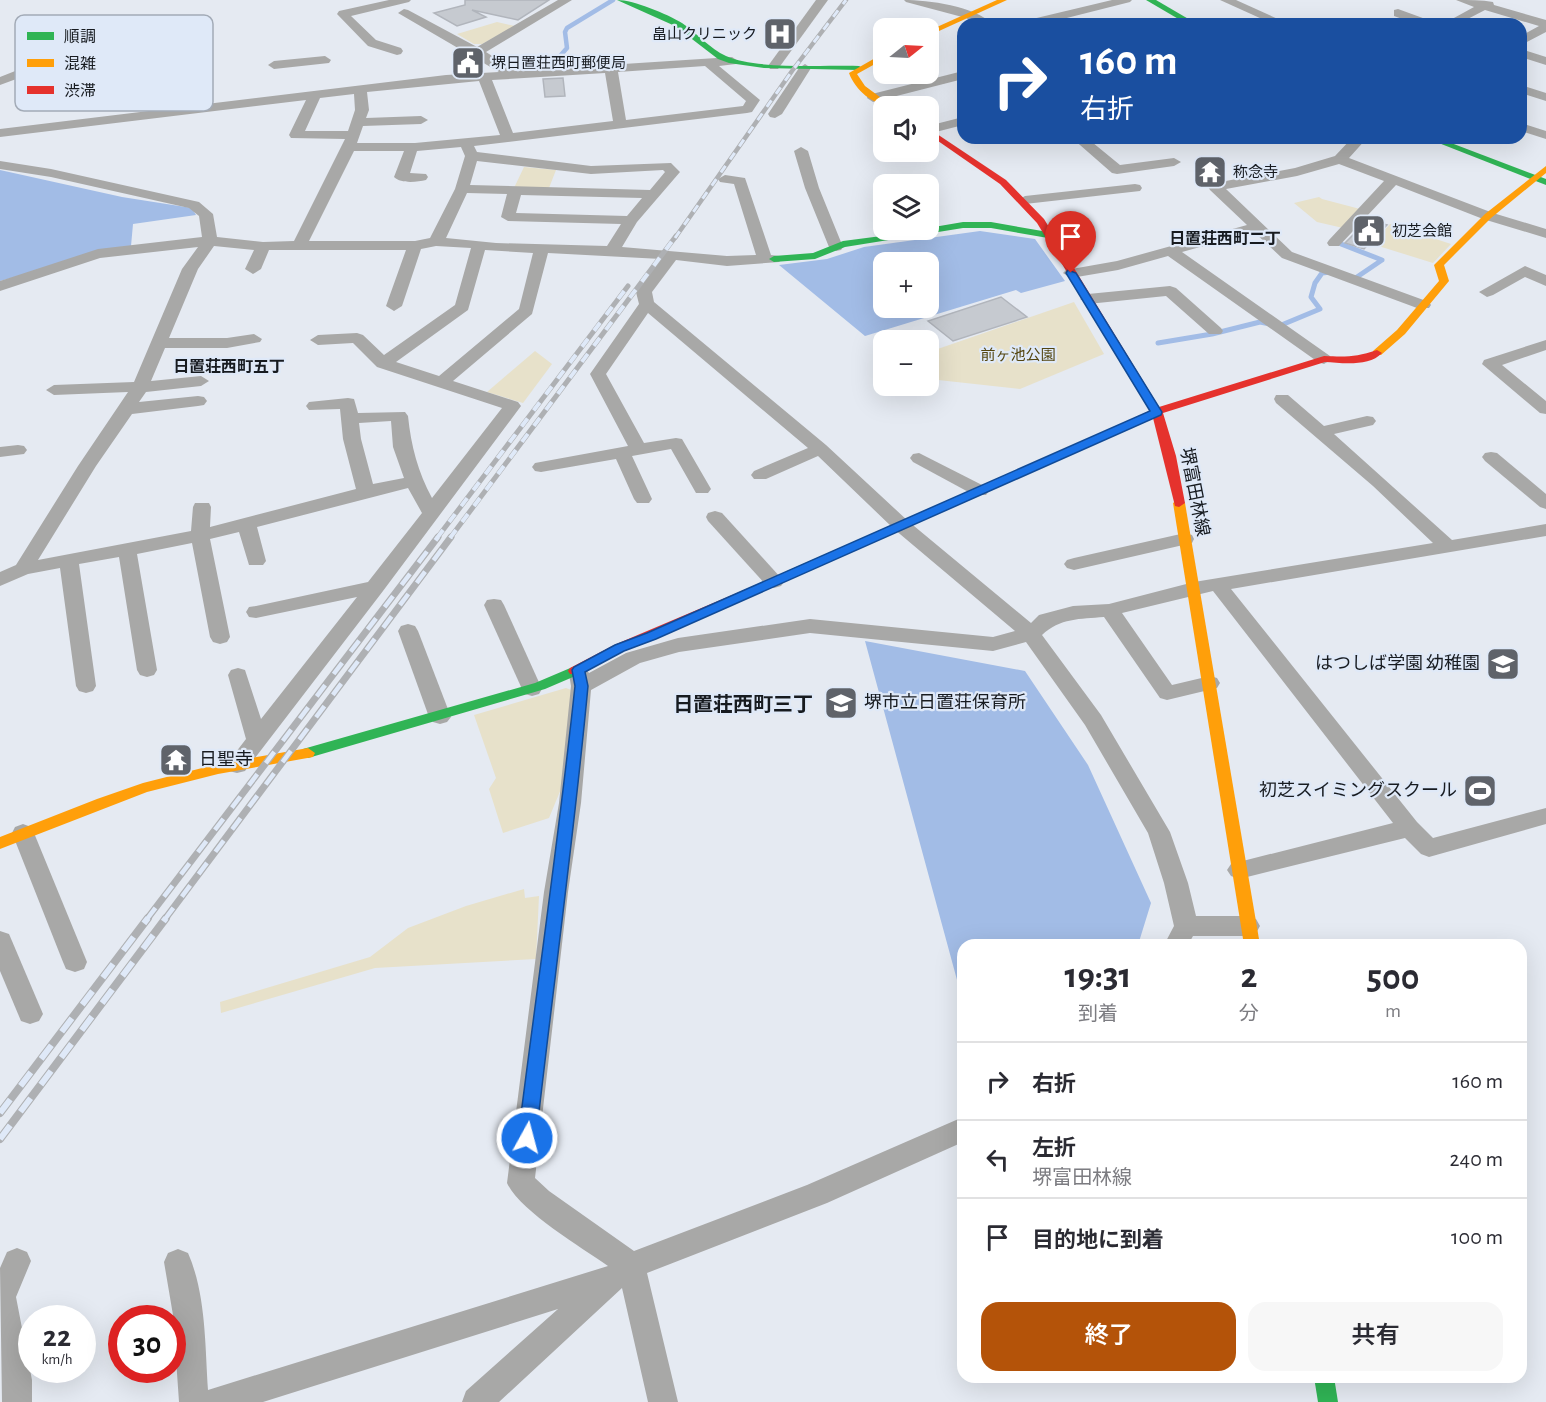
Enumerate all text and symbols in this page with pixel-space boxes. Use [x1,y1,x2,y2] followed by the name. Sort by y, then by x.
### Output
[15,15,213,111] legend
[762,16,798,52] hospital icon: 畠山クリニック
[873,18,939,84] north arrow
[873,18,939,396] map controls
[652,26,757,42] place label: 畠山クリニック
[64,29,96,45] text: 順調
[1080,40,1178,82] text: 160 m
[981,42,1059,120] icon: right
[450,45,486,81] public building icon: 堺日置荘西町郵便局
[64,55,96,72] text: 混雑
[491,55,626,71] place label: 堺日置荘西町郵便局
[64,83,96,99] text: 渋滞
[873,96,939,162] button: sound
[1080,96,1134,123] text: 右折
[1192,154,1228,190] temple icon: 称念寺
[1233,164,1278,180] place label: 称念寺
[873,174,939,240] button: layers
[1045,211,1096,273] pin
[1351,213,1387,249] public building icon: 初芝会館
[1054,220,1087,253] icon: arrive
[1392,223,1452,239] place label: 初芝会館
[1169,230,1281,247] district label: 日置荘西町二丁
[873,252,939,318] button: +
[873,330,939,396] button: −
[980,347,1056,363] park label: 前ヶ池公園
[173,358,285,375] district label: 日置荘西町五丁
[1177,446,1213,538] street label: 堺富田林線
[1485,646,1521,682] school or university icon: はつしば学園 幼稚園
[1315,653,1480,673] place label: はつしば学園 幼稚園
[823,685,859,721] school or university icon: 堺市立日置荘保育所
[864,693,1026,712] place label: 堺市立日置荘保育所
[673,694,813,715] district label: 日置荘西町三丁
[158,742,194,778] temple icon: 日聖寺
[199,750,253,769] place label: 日聖寺
[1462,773,1498,809] sports icon: 初芝スイミングスクール
[1259,780,1457,800] place label: 初芝スイミングスクール
[1064,958,1132,994] text: 19:31
[1241,958,1257,994] text: 2
[1366,960,1420,996] text: 500
[1385,1001,1401,1021] text: m
[1078,1004,1118,1024] text: 到着
[1239,1004,1259,1024] text: 分
[981,1065,1014,1098] icon: right
[1452,1070,1503,1092] text: 160 m
[1032,1073,1076,1095] text: 右折
[495,1106,559,1170] position arrow
[1032,1137,1076,1159] text: 左折
[981,1143,1014,1176] icon: left
[1450,1148,1503,1170] text: 240 m
[1032,1168,1132,1188] text: 堺富田林線
[981,1221,1014,1254] icon: arrive
[1451,1226,1503,1248] text: 100 m
[1032,1229,1164,1251] text: 目的地に到着
[981,1302,1236,1371] button: 終了
[1248,1302,1503,1371] button: 共有
[108,1305,186,1383] speed limit sign: 30
[43,1322,71,1352] text: 22
[42,1352,72,1367] text: km/h

